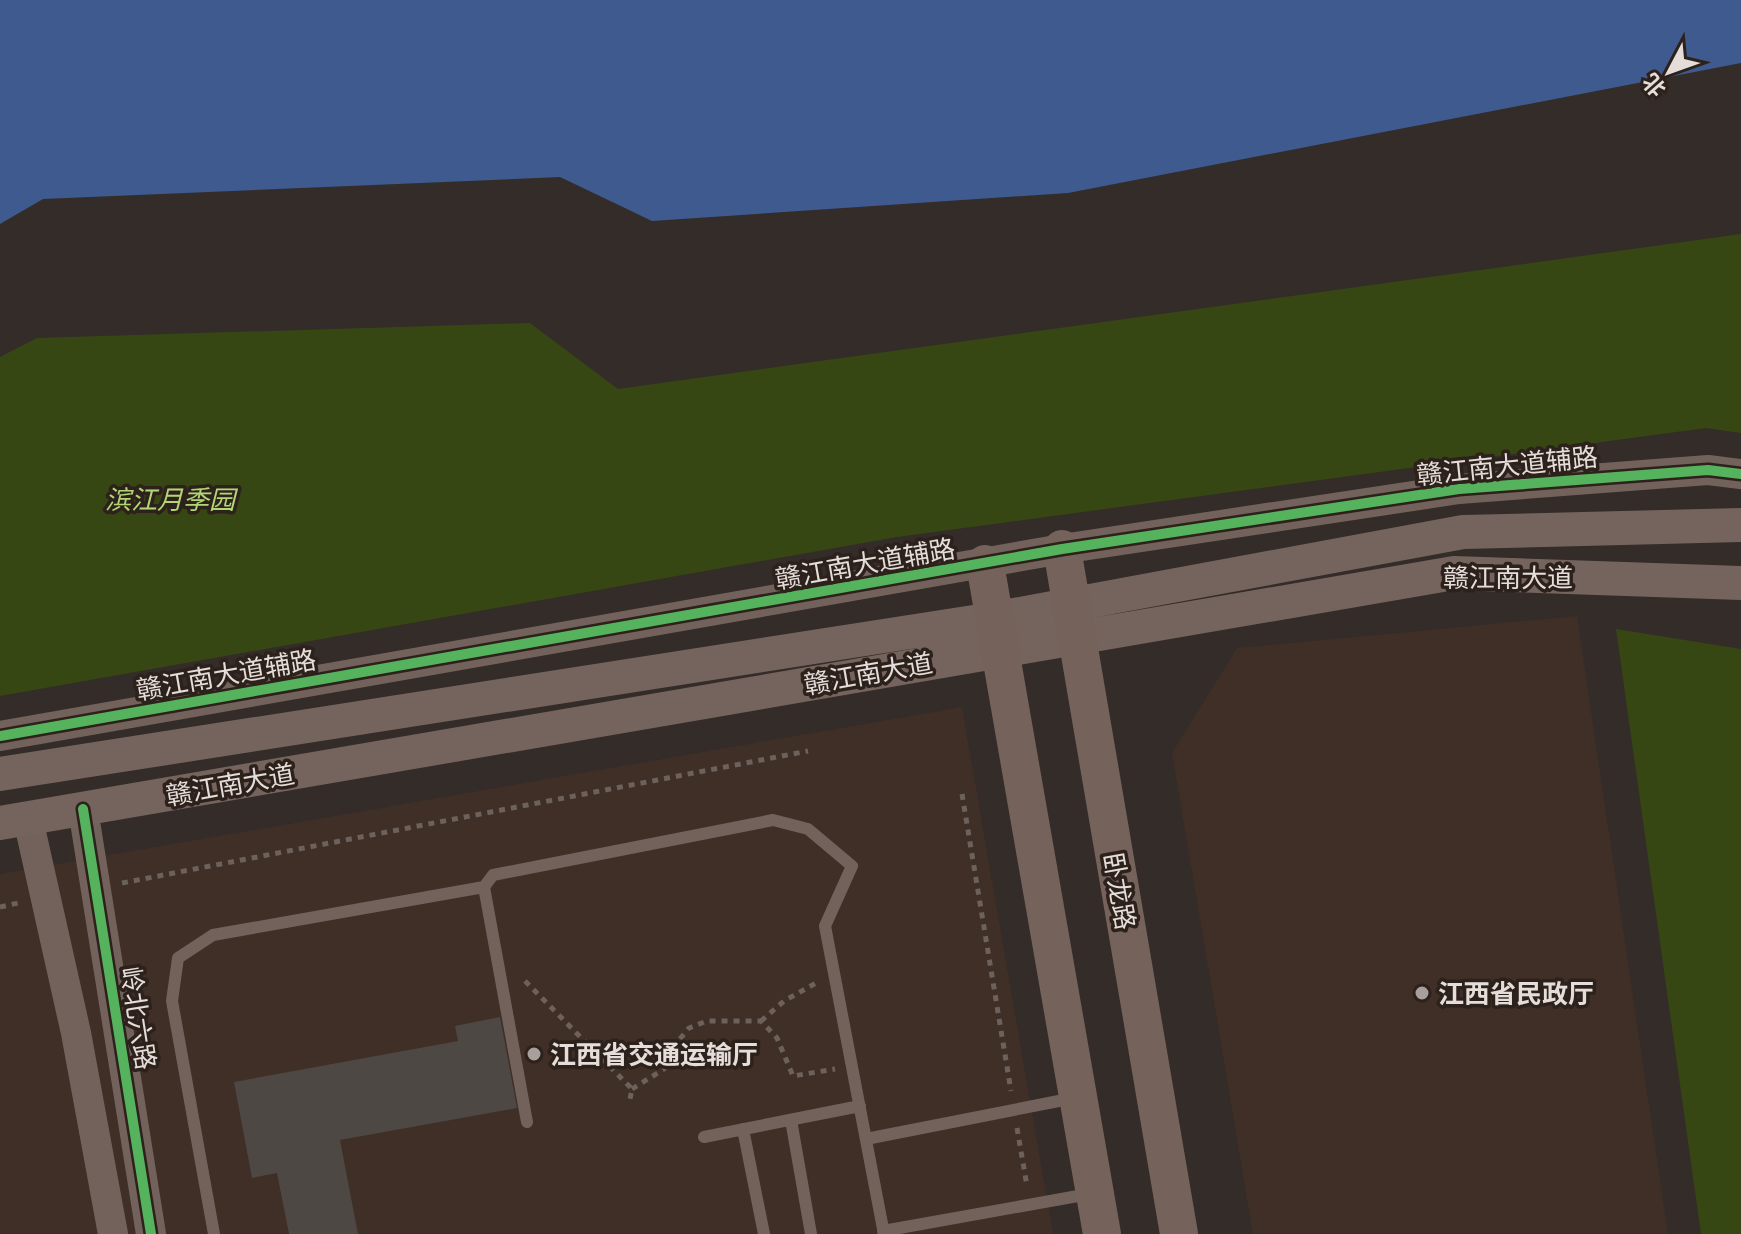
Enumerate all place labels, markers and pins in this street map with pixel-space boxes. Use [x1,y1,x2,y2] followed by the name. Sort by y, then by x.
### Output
[1438,976,1594,1010] place label: 江西省民政厅
[1413,984,1431,1002] marker: 江西省民政厅
[550,1037,758,1071] place label: 江西省交通运输厅
[525,1045,543,1063] marker: 江西省交通运输厅

